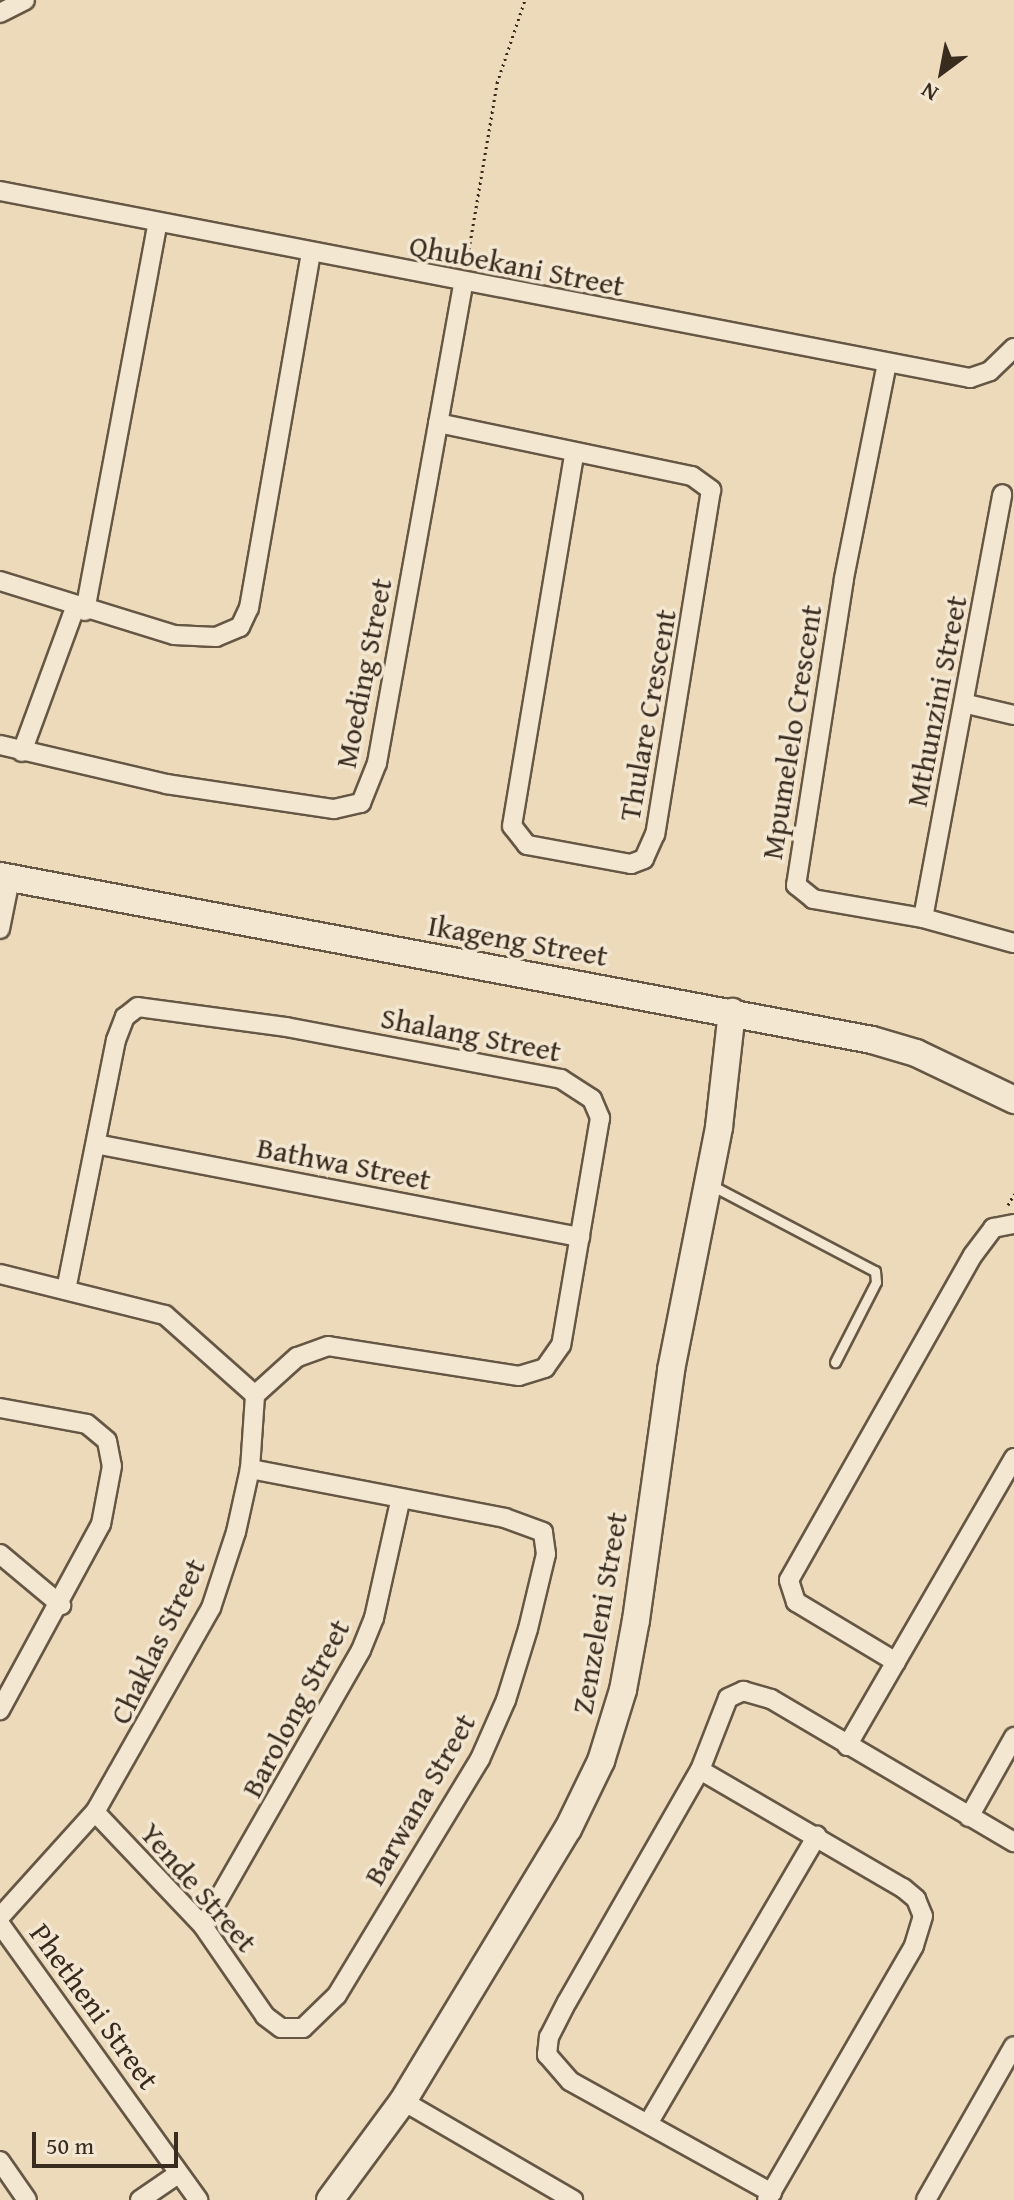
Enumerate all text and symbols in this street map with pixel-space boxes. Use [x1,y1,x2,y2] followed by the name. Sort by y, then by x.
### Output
[902,32,982,112] north arrow
[915,75,944,110] text: N
[407,227,627,303] street label: Qhubekani Street
[327,575,399,771] street label: Moeding Street
[898,592,974,810] street label: Mthunzini Street
[753,602,829,862] street label: Mpumelelo Crescent
[611,606,683,824] street label: Thulare Crescent
[425,906,611,974] street label: Ikageng Street
[378,999,564,1069] street label: Shalang Street
[254,1129,434,1197] street label: Bathwa Street
[564,1509,634,1717] street label: Zenzeleni Street
[101,1552,213,1730] street label: Chaklas Street
[233,1613,357,1803] street label: Barolong Street
[355,1707,483,1891] street label: Barwana Street
[133,1815,265,1959] street label: Yende Street
[23,1916,167,2096] street label: Phetheni Street
[36,2116,182,2166] scale bar
[46,2128,94,2163] text: 50 m

